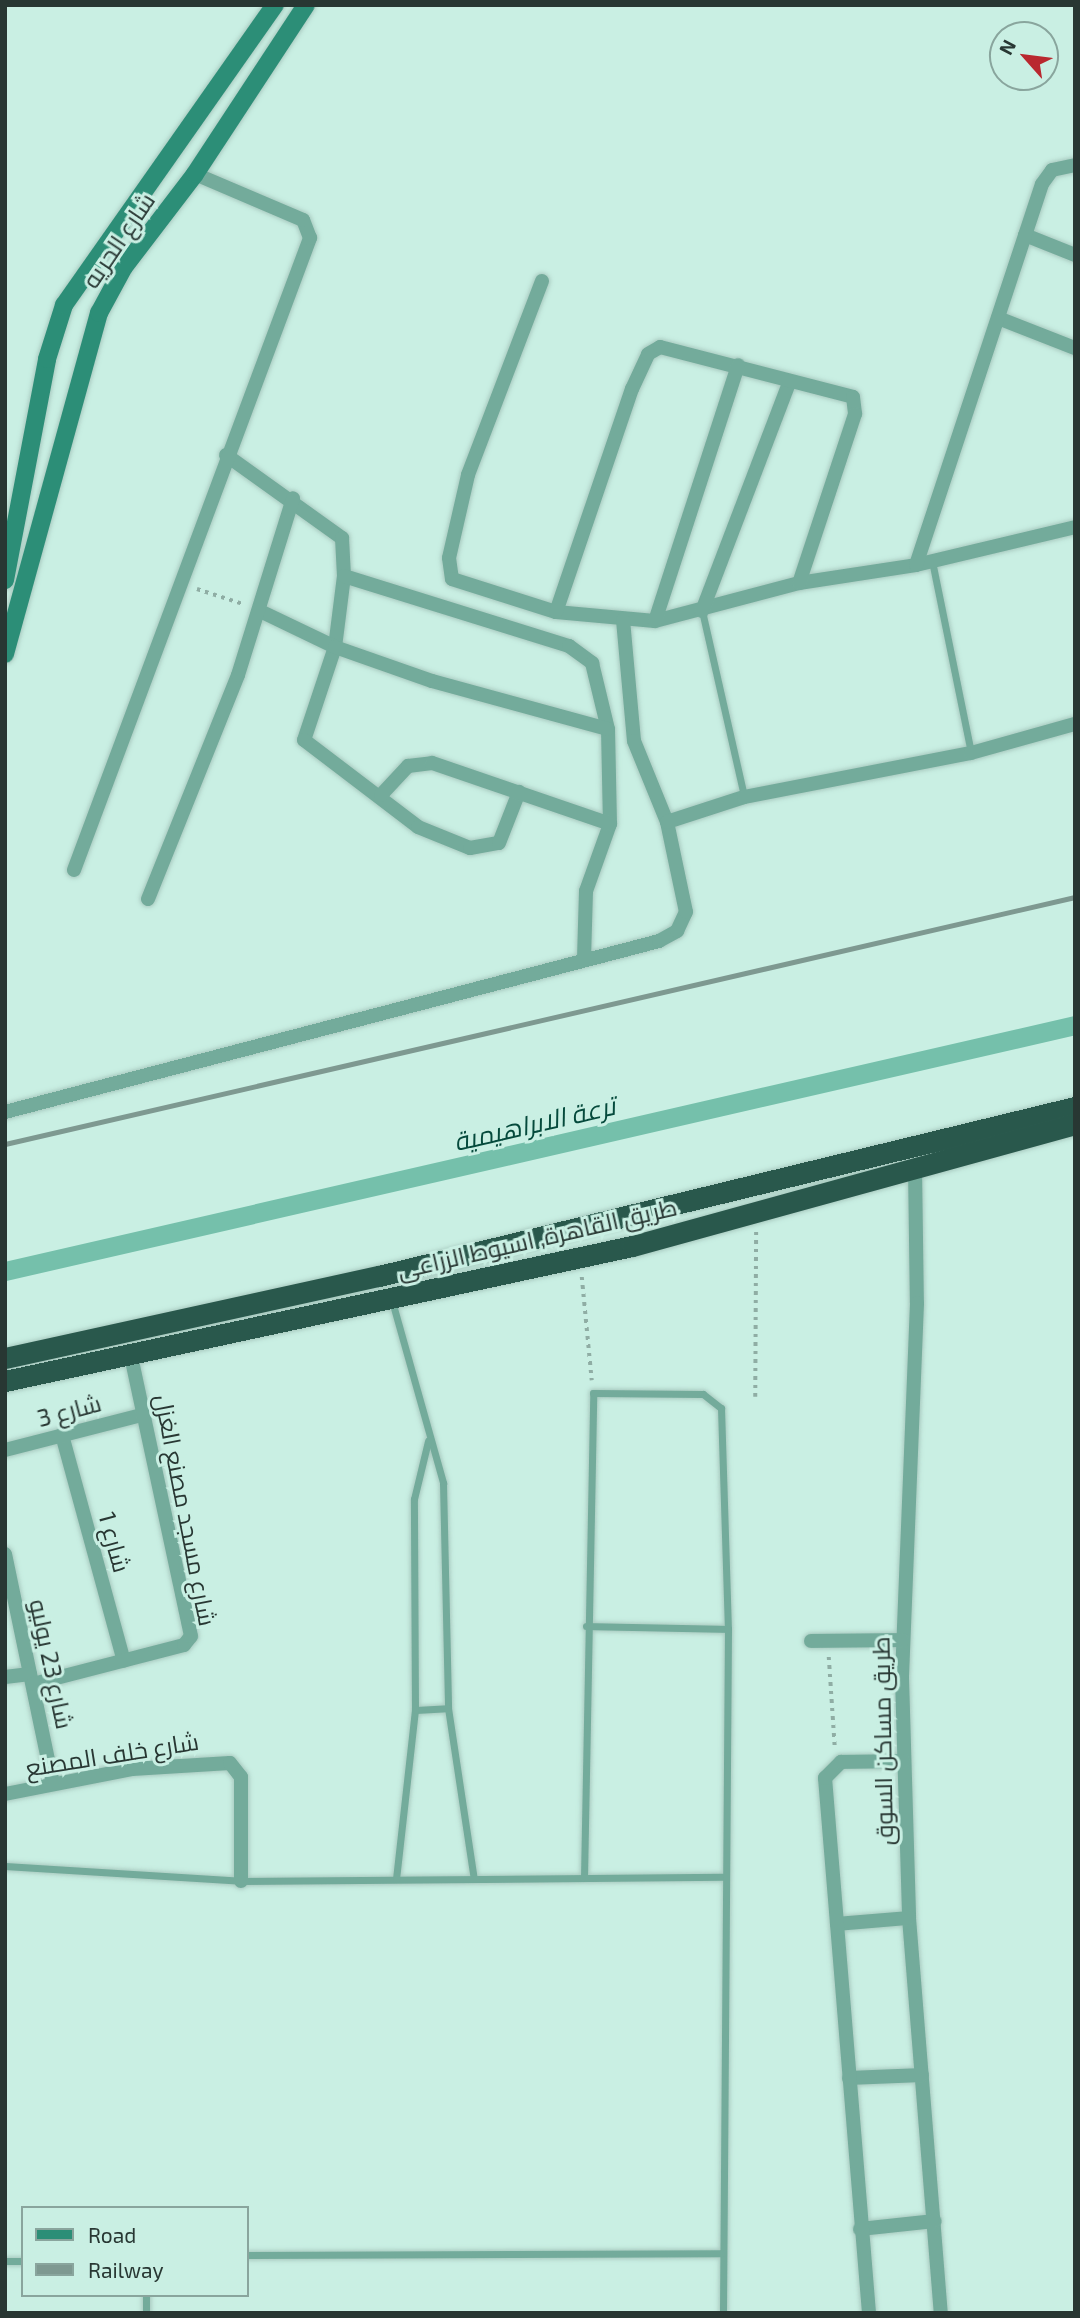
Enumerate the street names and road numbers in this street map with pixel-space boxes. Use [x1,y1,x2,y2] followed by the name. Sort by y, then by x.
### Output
[76,187,160,293] street label: شارع الحريه
[394,1192,680,1284] street label: طريق القاهرة, اسيوط الزراعى
[34,1388,104,1432] street label: شارع 3
[149,1392,223,1628] street label: شارع مسجد مصنع الغزل
[93,1509,137,1575] street label: شارع 1
[24,1597,80,1731] street label: شارع 23 يوليو
[866,1636,898,1846] street label: طريق مساكن السوق
[23,1726,201,1782] street label: شارع خلف المصنع

